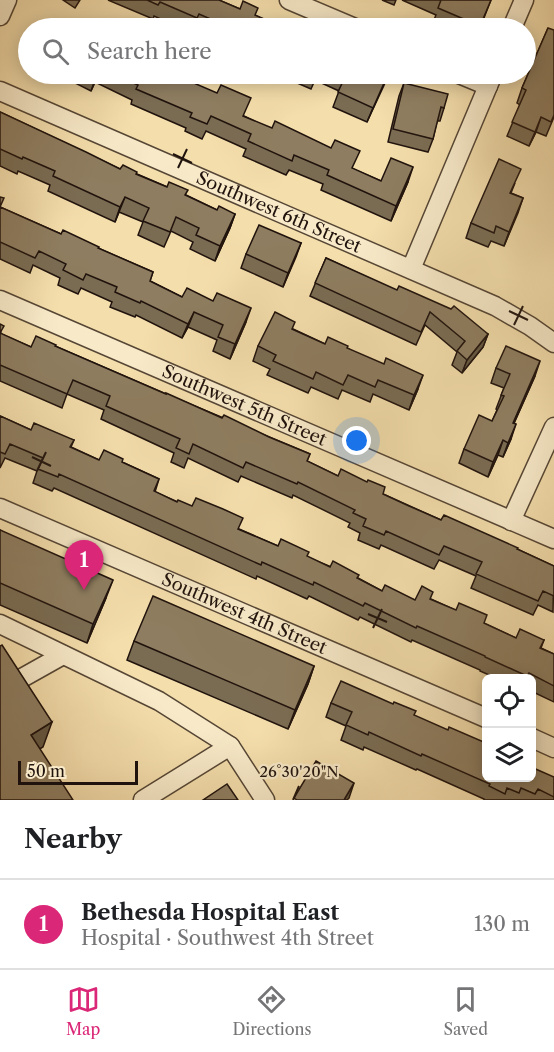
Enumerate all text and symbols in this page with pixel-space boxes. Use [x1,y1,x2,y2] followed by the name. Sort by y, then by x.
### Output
[18,18,536,84] search box
[39,35,72,68] icon: search
[87,38,212,65] text: Search here
[193,167,365,258] street label: Southwest 6th Street
[159,360,330,451] street label: Southwest 5th Street
[342,426,371,455] your location
[64,540,104,590] pin: 1
[158,568,331,659] street label: Southwest 4th Street
[482,674,536,782] map controls
[482,674,536,728] button: locate
[482,728,536,782] button: layers
[18,758,138,786] scale bar
[27,761,65,781] text: 50 m
[259,762,339,781] text: 26°30'20"N
[24,823,122,855] text: Nearby
[81,899,339,926] text: Bethesda Hospital East
[39,912,48,936] text: 1
[474,912,530,936] text: 130 m
[81,926,374,950] text: Hospital · Southwest 4th Street
[66,983,100,1039] tab: Map
[232,983,311,1039] tab: Directions
[444,983,488,1039] tab: Saved

